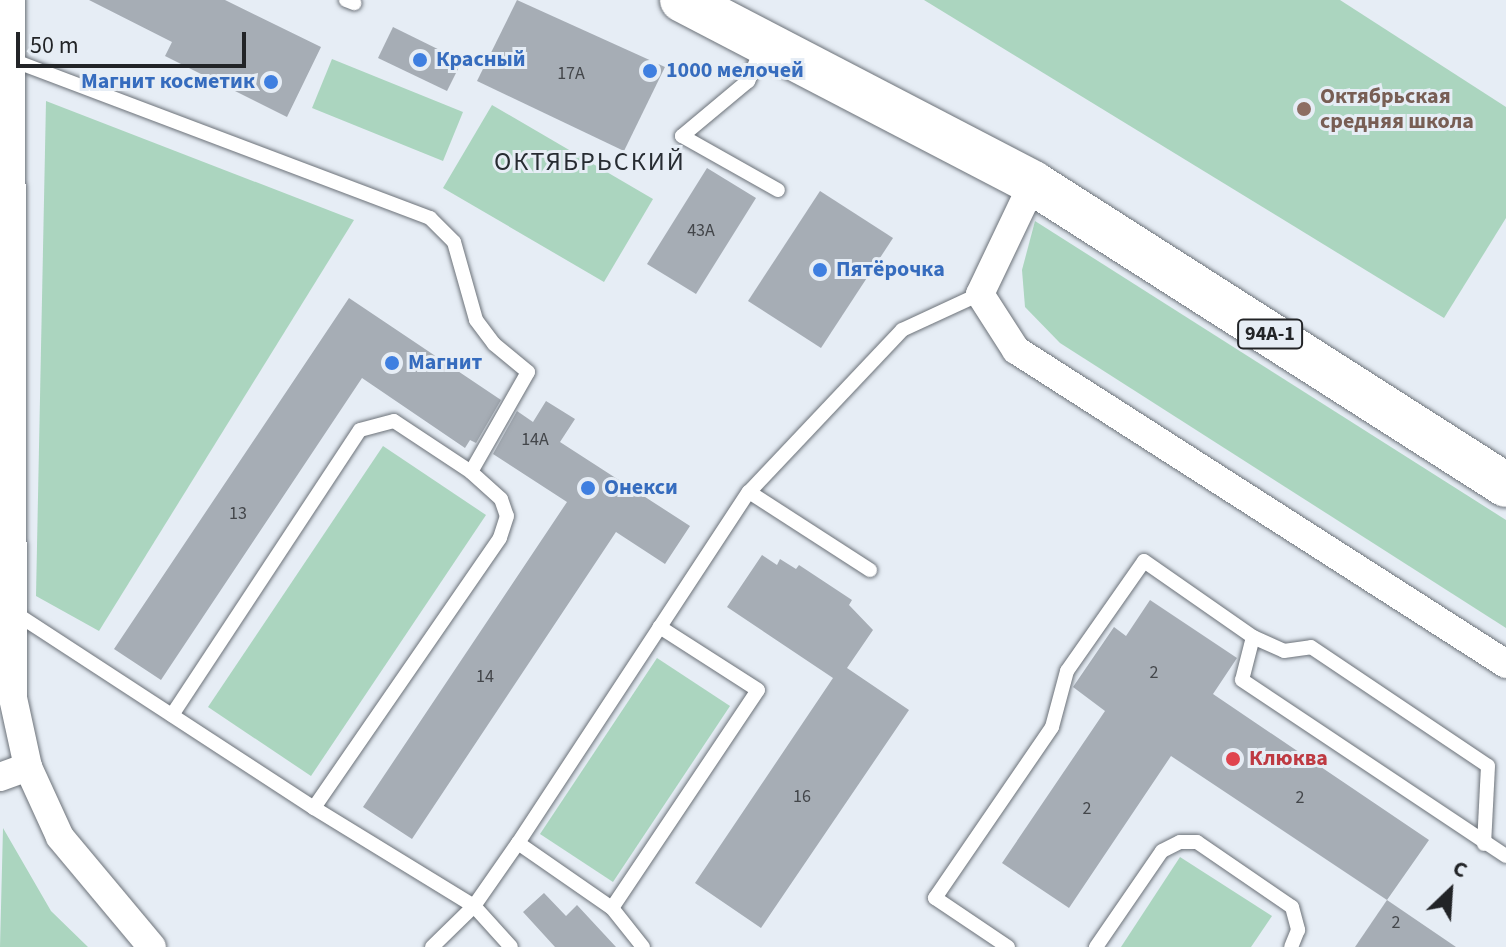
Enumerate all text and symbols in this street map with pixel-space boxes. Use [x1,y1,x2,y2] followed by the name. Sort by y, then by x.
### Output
[20,16,250,66] scale bar
[30,28,79,63] text: 50 m
[436,47,526,73] place label: Красный
[411,51,429,69] marker: Красный
[666,58,804,84] place label: 1000 мелочей
[641,62,659,80] marker: 1000 мелочей
[557,63,585,85] house number: 17А
[81,69,255,95] place label: Магнит косметик
[262,73,280,91] marker: Магнит косметик
[1320,83,1474,134] place label: Октябрьская средняя школа
[1295,100,1313,118] marker: Октябрьская средняя школа
[494,146,686,178] district label: ОКТЯБРЬСКИЙ
[687,220,715,242] house number: 43А
[836,257,945,283] place label: Пятёрочка
[811,261,829,279] marker: Пятёрочка
[1236,318,1304,350] road number: 94А-1
[408,350,482,376] place label: Магнит
[383,354,401,372] marker: Магнит
[521,429,549,451] house number: 14А
[604,475,678,501] place label: Онекси
[579,479,597,497] marker: Онекси
[229,503,247,525] house number: 13
[1150,662,1158,684] house number: 2
[476,666,494,688] house number: 14
[1249,746,1328,772] place label: Клюква
[1224,750,1242,768] marker: Клюква
[793,786,811,808] house number: 16
[1296,787,1304,809] house number: 2
[1083,798,1091,820] house number: 2
[1410,851,1490,931] north arrow
[1448,852,1473,886] text: С
[1392,912,1400,934] house number: 2

